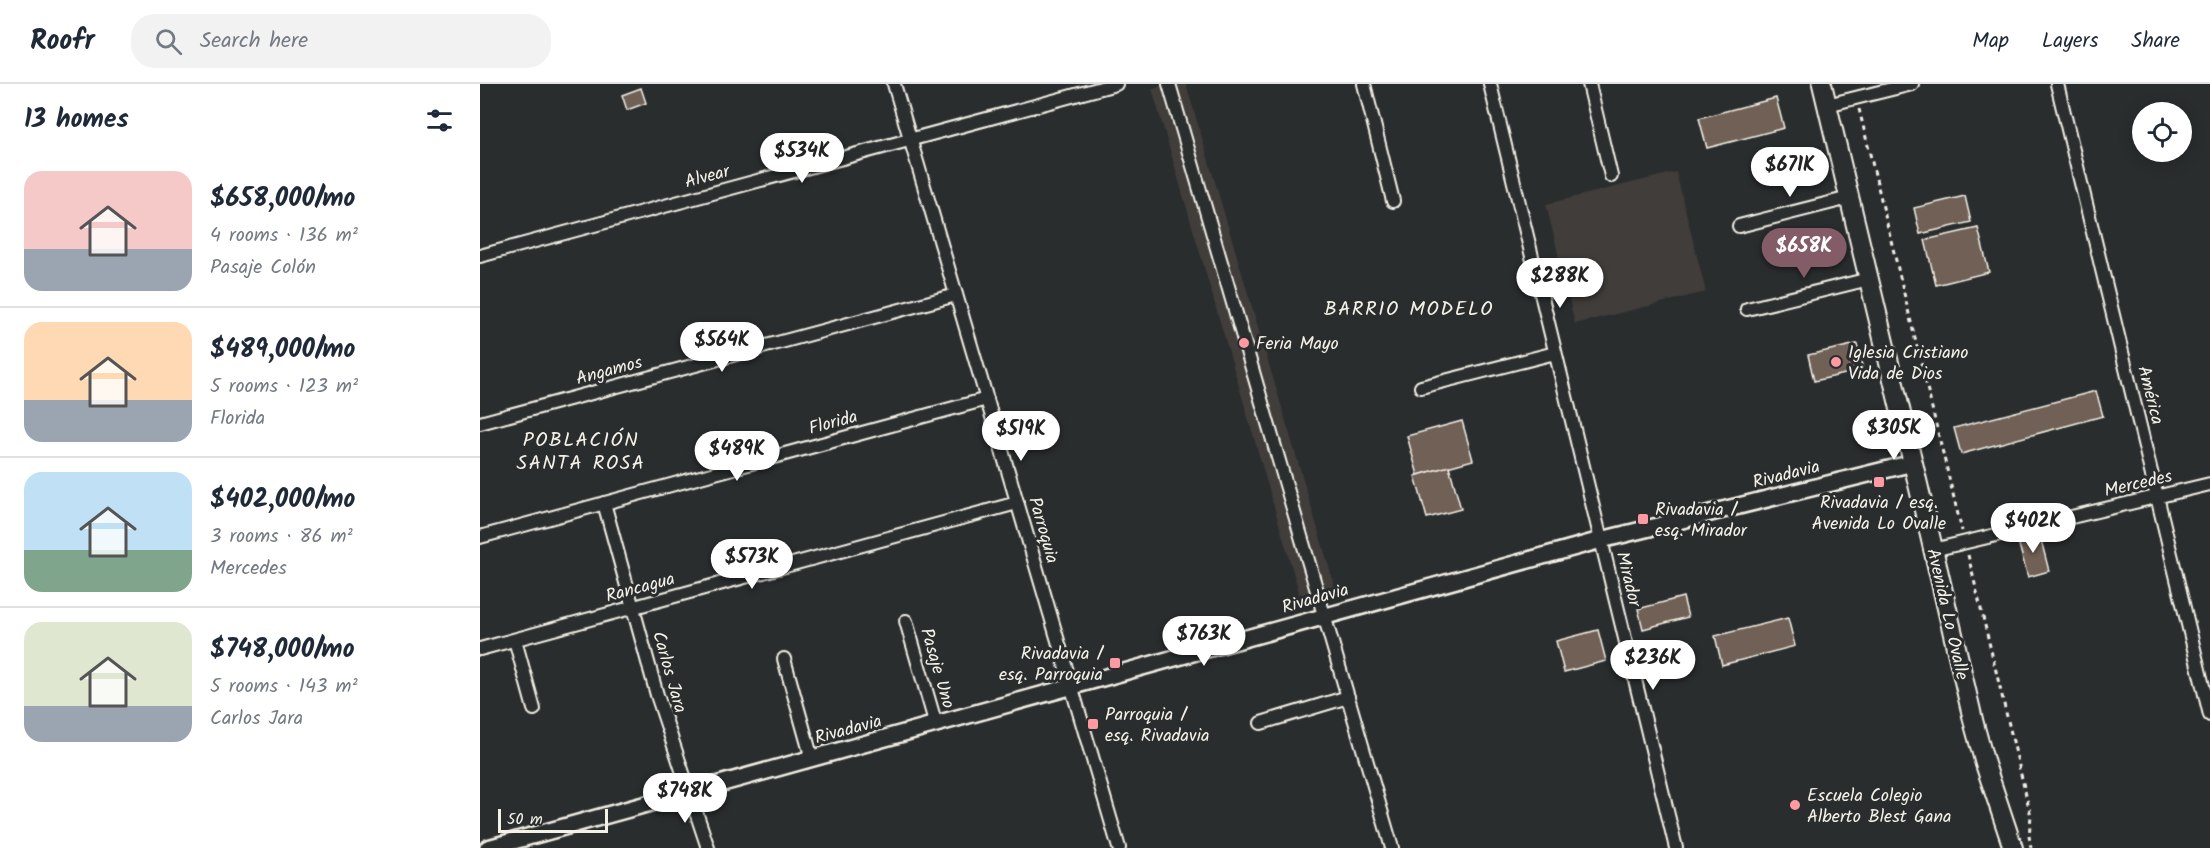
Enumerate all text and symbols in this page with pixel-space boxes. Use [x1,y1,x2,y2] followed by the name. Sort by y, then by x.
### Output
[131,14,551,68] search box
[30,19,95,64] text: Roofr
[200,24,308,59] text: Search here
[152,25,185,58] icon: search
[1972,25,2009,58] text: Map
[2042,25,2098,58] text: Layers
[2131,25,2180,58] text: Share
[24,99,129,141] text: 13 homes
[2132,102,2192,162] map controls
[2132,102,2192,162] button: locate
[423,104,456,137] icon: filters
[760,133,844,184] pin: $534K
[774,136,830,168] text: $534K
[1748,147,1832,198] pin: $671K
[1765,150,1815,182] text: $671K
[682,157,734,197] street label: Alvear
[210,178,355,220] text: $658,000/mo
[72,195,144,267] icon: home
[210,220,358,252] text: 4 rooms · 136 m²
[1762,228,1846,279] pin: $658K
[1776,231,1832,263] text: $658K
[210,252,316,284] text: Pasaje Colón
[1518,258,1602,309] pin: $288K
[1530,261,1590,293] text: $288K
[1324,294,1494,326] district label: BARRIO MODELO
[680,322,764,373] pin: $564K
[694,325,750,357] text: $564K
[210,329,355,371] text: $489,000/mo
[1256,330,1339,359] place label: Feria Mayo
[1237,336,1251,350] marker: Feria Mayo
[1848,339,1968,389] place label: Iglesia Cristiano Vida de Dios
[72,346,144,418] icon: home
[573,349,646,394] street label: Angamos
[1829,355,1843,369] marker: Iglesia Cristiano Vida de Dios
[2128,363,2171,428] street label: América
[210,371,358,403] text: 5 rooms · 123 m²
[210,403,265,435] text: Florida
[806,403,861,444] street label: Florida
[1852,410,1936,461] pin: $305K
[979,411,1063,462] pin: $519K
[1866,413,1922,445] text: $305K
[996,414,1046,446] text: $519K
[517,425,645,480] district label: POBLACIÓN SANTA ROSA
[695,431,779,482] pin: $489K
[709,434,765,466] text: $489K
[1750,453,1823,498] street label: Rivadavia
[2101,462,2176,506] street label: Mercedes
[1872,475,1886,489] marker: Rivadavia / esq. Avenida Lo Ovalle
[210,479,355,521] text: $402,000/mo
[1812,489,1946,539] place label: Rivadavia / esq. Avenida Lo Ovalle
[1019,494,1066,567] street label: Parroquia
[72,496,144,568] icon: home
[1655,496,1748,546] place label: Rivadavia / esq. Mirador
[1991,503,2075,554] pin: $402K
[2005,506,2061,538] text: $402K
[1636,512,1650,526] marker: Rivadavia / esq. Mirador
[210,521,353,553] text: 3 rooms · 86 m²
[710,539,794,590] pin: $573K
[725,542,779,574] text: $573K
[1917,546,1976,683] street label: Avenida Lo Ovalle
[1607,549,1649,611] street label: Mirador
[210,553,287,585] text: Mercedes
[603,565,678,612] street label: Rancagua
[1278,576,1352,623] street label: Rivadavia
[1162,616,1246,667] pin: $763K
[1176,619,1232,651] text: $763K
[911,625,962,712] street label: Pasaje Uno
[643,628,694,717] street label: Carlos Jara
[210,629,354,671] text: $748,000/mo
[999,640,1105,690] place label: Rivadavia / esq. Parroquia
[1611,640,1695,691] pin: $236K
[1624,643,1682,675] text: $236K
[72,646,144,718] icon: home
[1108,656,1122,670] marker: Rivadavia / esq. Parroquia
[210,671,358,703] text: 5 rooms · 143 m²
[1105,701,1209,751] place label: Parroquia / esq. Rivadavia
[210,703,303,735] text: Carlos Jara
[812,708,885,753] street label: Rivadavia
[1086,717,1100,731] marker: Parroquia / esq. Rivadavia
[643,773,727,824] pin: $748K
[657,776,713,808] text: $748K
[1807,782,1952,832] place label: Escuela Colegio Alberto Blest Gana
[1788,798,1802,812] marker: Escuela Colegio Alberto Blest Gana
[498,806,608,834] scale bar
[507,807,543,832] text: 50 m

